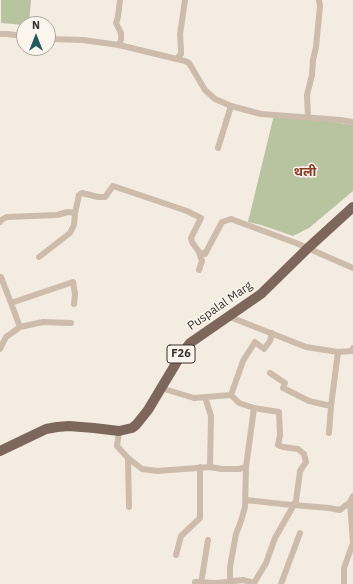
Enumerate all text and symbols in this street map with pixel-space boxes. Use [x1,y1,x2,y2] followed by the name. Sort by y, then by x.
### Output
[16,16,56,56] north arrow
[32,18,40,32] text: N
[294,164,316,180] district label: थली
[185,278,255,334] street label: Puspalal Marg
[167,345,195,363] road number: F26

